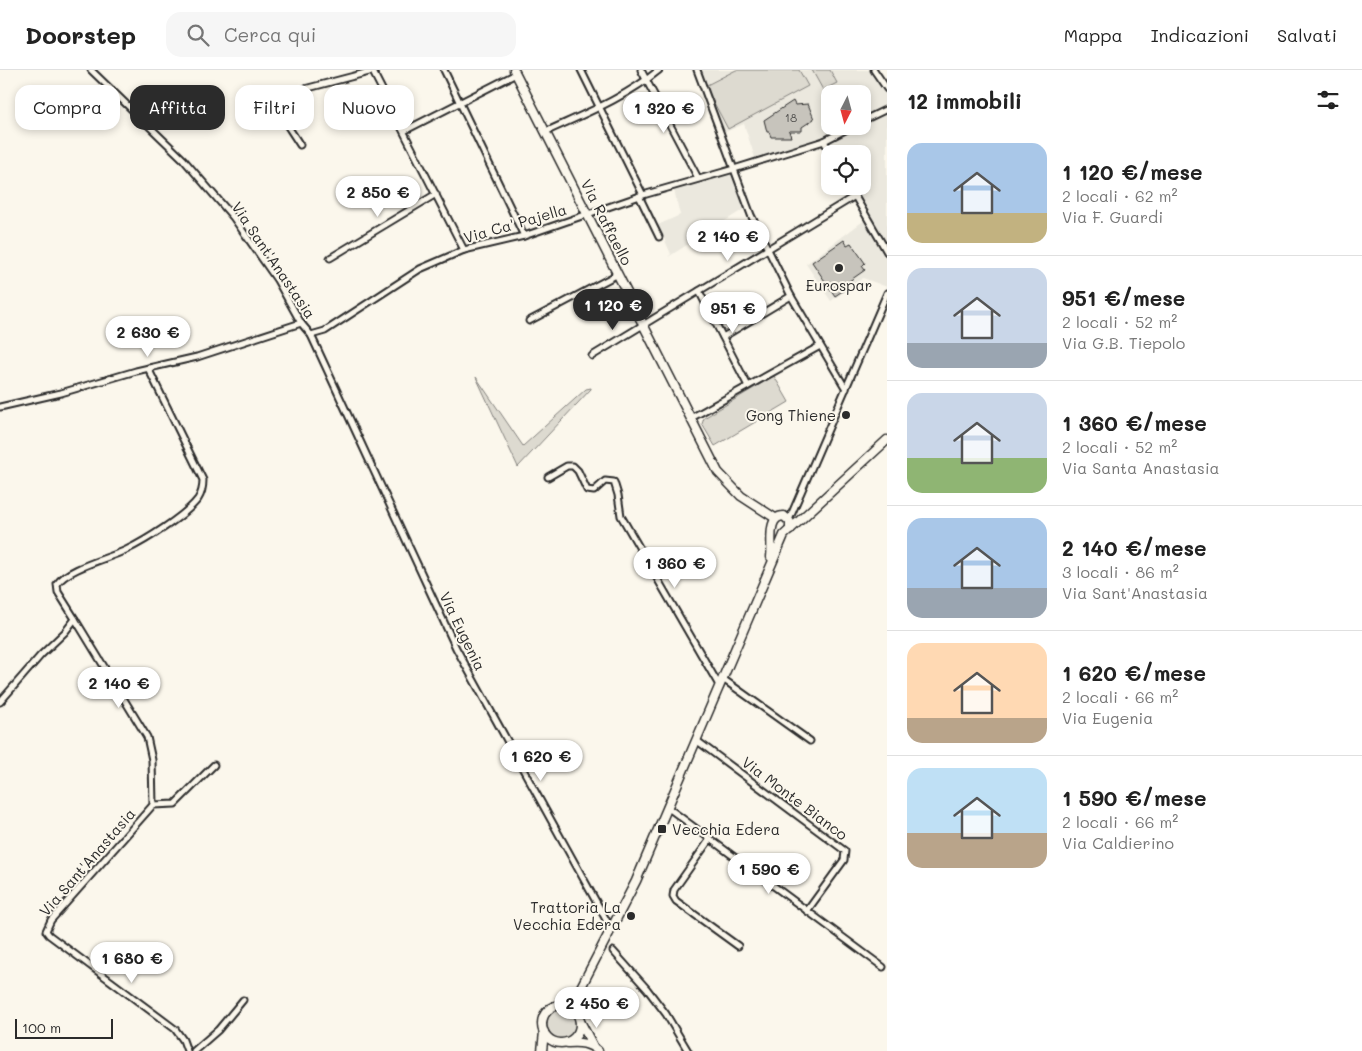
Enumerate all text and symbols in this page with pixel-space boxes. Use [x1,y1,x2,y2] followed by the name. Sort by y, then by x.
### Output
[166,12,516,57] search box
[25,19,136,50] text: Doorstep
[184,21,212,49] icon: search
[224,22,316,47] text: Cerca qui
[1064,23,1123,47] text: Mappa
[1151,23,1249,47] text: Indicazioni
[1277,23,1337,47] text: Salvati
[15,85,120,130] chip: Compra
[130,85,225,130] chip: Affitta
[235,85,314,130] chip: Filtri
[324,85,414,130] chip: Nuovo
[821,85,871,135] north arrow
[821,85,871,195] map controls
[1314,86,1342,114] icon: filters
[907,87,1022,114] text: 12 immobili
[618,92,710,134] pin: 1 320 €
[634,97,694,118] text: 1 320 €
[785,109,797,125] house number: 18
[821,145,871,195] button: locate
[1062,158,1203,185] text: 1 120 €/mese
[947,163,1007,223] icon: home
[332,176,424,218] pin: 2 850 €
[577,176,637,269] street label: Via Raffaello
[347,181,410,202] text: 2 850 €
[1062,185,1178,206] text: 2 locali · 62 m²
[227,198,321,322] street label: Via Sant'Anastasia
[461,199,569,247] street label: Via Ca' Pajella
[1062,206,1163,227] text: Via F. Guardi
[682,220,774,262] pin: 2 140 €
[698,225,758,246] text: 2 140 €
[833,262,845,274] marker: Eurospar
[806,275,872,295] place label: Eurospar
[1062,284,1185,311] text: 951 €/mese
[567,288,659,331] pin: 1 120 €
[947,288,1007,348] icon: home
[698,292,768,334] pin: 951 €
[584,294,642,315] text: 1 120 €
[711,297,755,318] text: 951 €
[1062,311,1177,332] text: 2 locali · 52 m²
[102,316,194,358] pin: 2 630 €
[116,321,180,342] text: 2 630 €
[1062,332,1185,353] text: Via G.B. Tiepolo
[746,405,836,425] place label: Gong Thiene
[840,409,852,421] marker: Gong Thiene
[1062,409,1207,436] text: 1 360 €/mese
[947,413,1007,473] icon: home
[1062,436,1177,457] text: 2 locali · 52 m²
[1062,457,1220,478] text: Via Santa Anastasia
[1062,534,1207,561] text: 2 140 €/mese
[947,538,1007,598] icon: home
[629,546,721,589] pin: 1 360 €
[644,552,706,573] text: 1 360 €
[1062,561,1179,582] text: 3 locali · 86 m²
[1062,582,1208,603] text: Via Sant'Anastasia
[435,588,491,674] street label: Via Eugenia
[1062,659,1206,686] text: 1 620 €/mese
[947,663,1007,723] icon: home
[73,666,165,709] pin: 2 140 €
[89,672,149,693] text: 2 140 €
[1062,686,1178,707] text: 2 locali · 66 m²
[1062,707,1153,728] text: Via Eugenia
[495,740,587,782] pin: 1 620 €
[511,745,571,766] text: 1 620 €
[738,752,852,844] street label: Via Monte Bianco
[1062,784,1206,811] text: 1 590 €/mese
[947,788,1007,848] icon: home
[35,804,139,920] street label: Via Sant'Anastasia
[1062,811,1178,832] text: 2 locali · 66 m²
[672,819,780,839] place label: Vecchia Edera
[656,823,668,835] marker: Vecchia Edera
[1062,832,1174,853] text: Via Caldierino
[723,852,815,895] pin: 1 590 €
[739,858,799,879] text: 1 590 €
[513,897,621,934] place label: Trattoria La Vecchia Edera
[625,910,637,922] marker: Trattoria La Vecchia Edera
[86,942,178,984] pin: 1 680 €
[101,947,163,968] text: 1 680 €
[551,986,643,1029] pin: 2 450 €
[565,992,629,1013] text: 2 450 €
[15,1016,112,1039] scale bar
[22,1018,61,1037] text: 100 m

